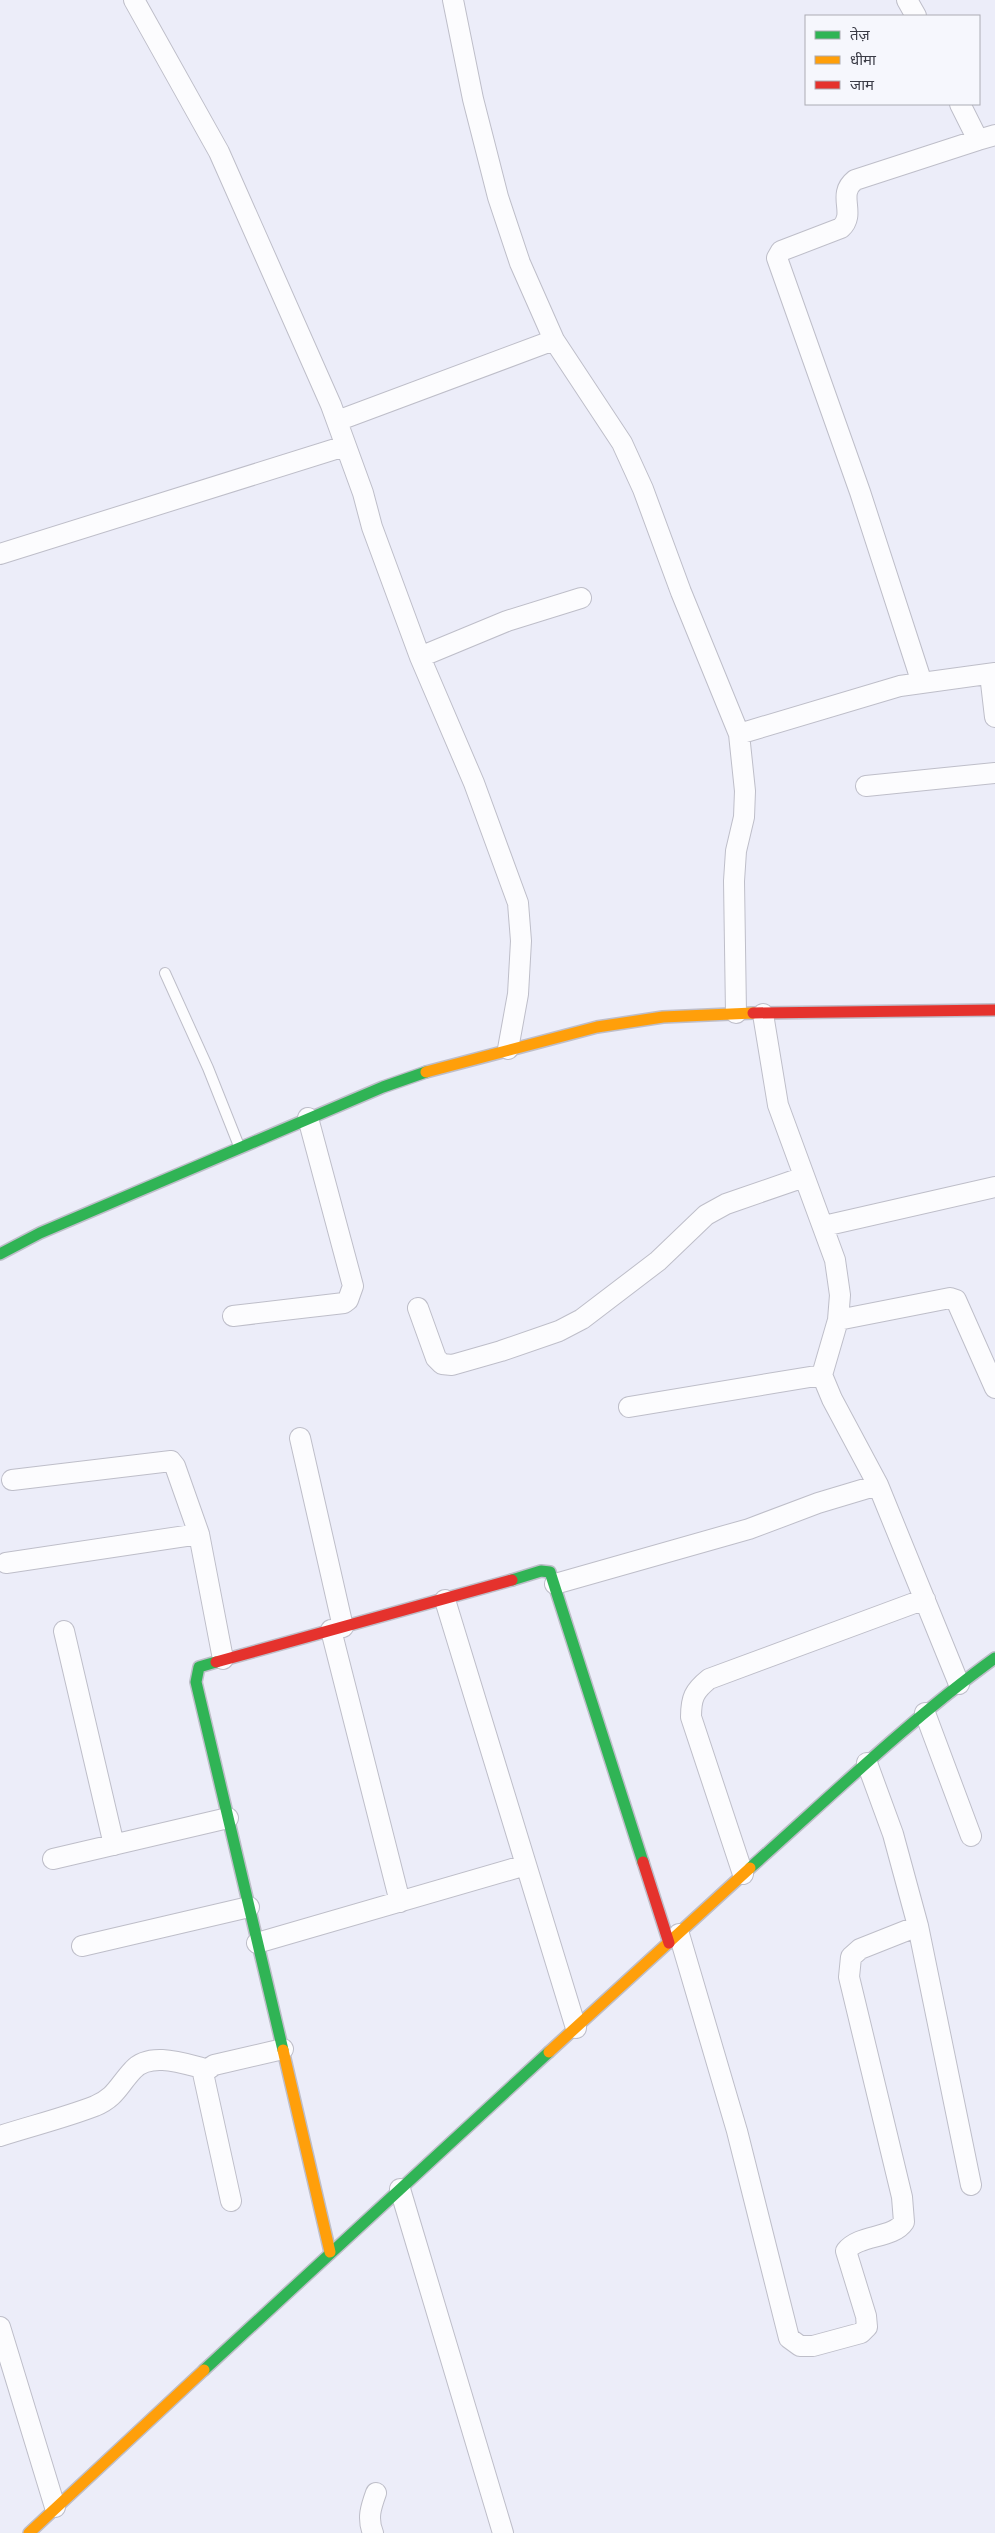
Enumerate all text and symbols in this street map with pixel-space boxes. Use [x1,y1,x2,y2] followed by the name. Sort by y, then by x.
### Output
[805,15,980,105] legend
[850,26,871,44] text: तेज़
[850,51,877,69] text: धीमा
[850,76,875,94] text: जाम

